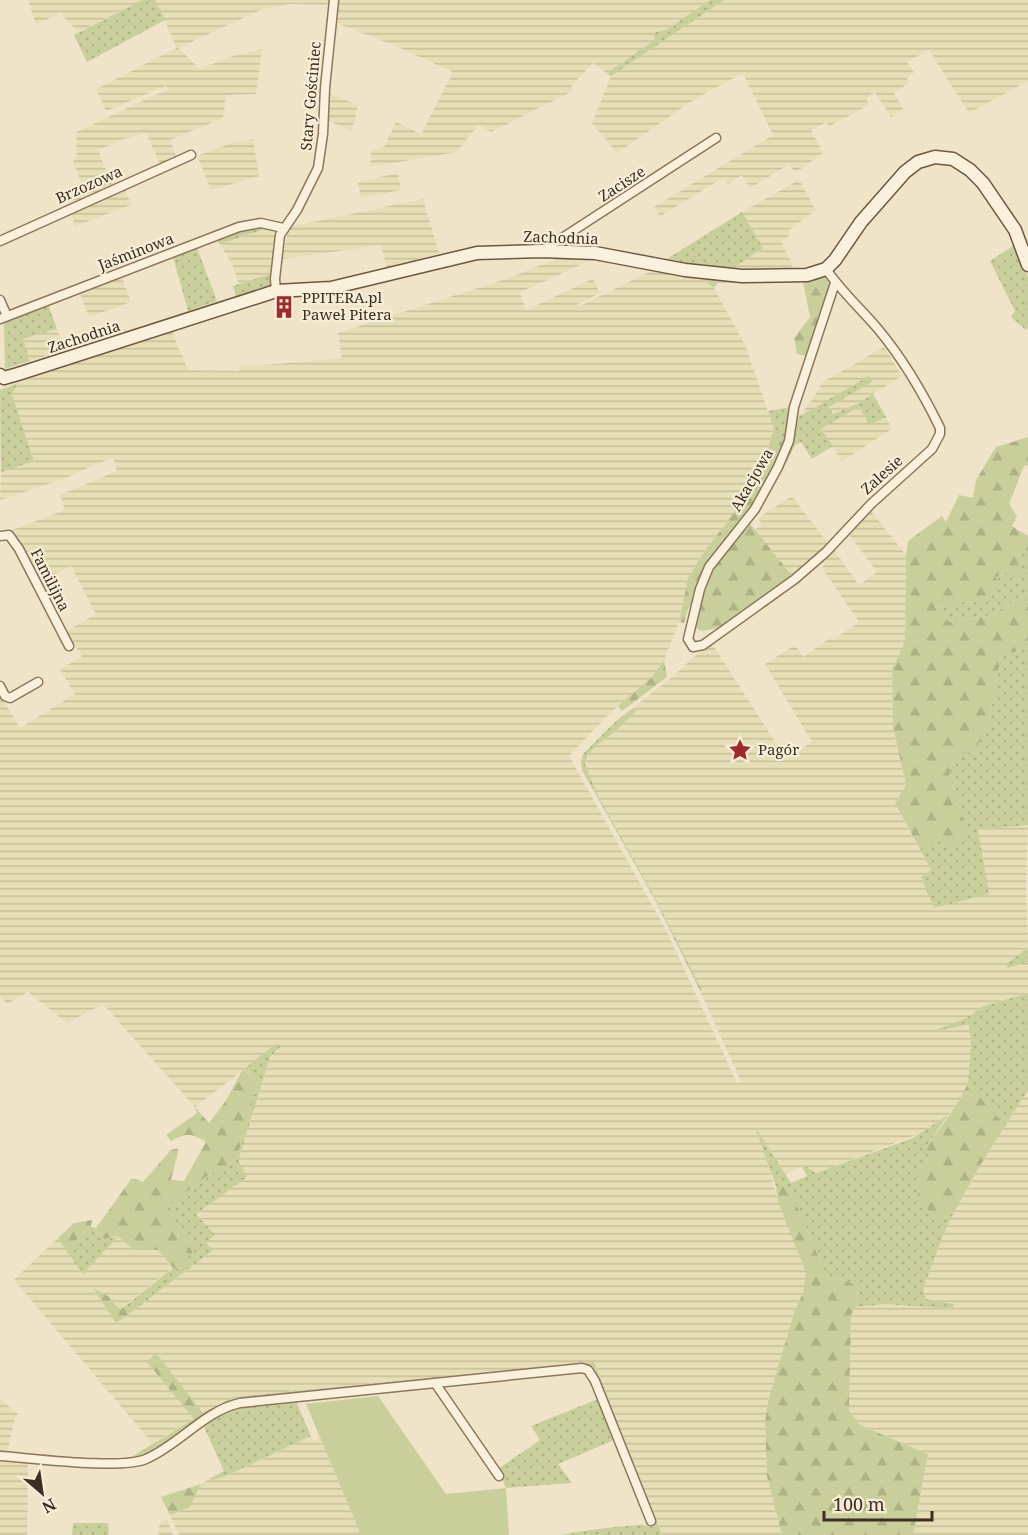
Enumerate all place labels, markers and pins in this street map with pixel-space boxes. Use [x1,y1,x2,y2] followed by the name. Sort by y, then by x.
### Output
[302,287,392,324] place label: PPITERA.pl Paweł Pitera
[271,294,297,320] building icon: PPITERA.pl Paweł Pitera
[727,737,753,763] place icon: Pagór
[758,739,799,759] place label: Pagór

